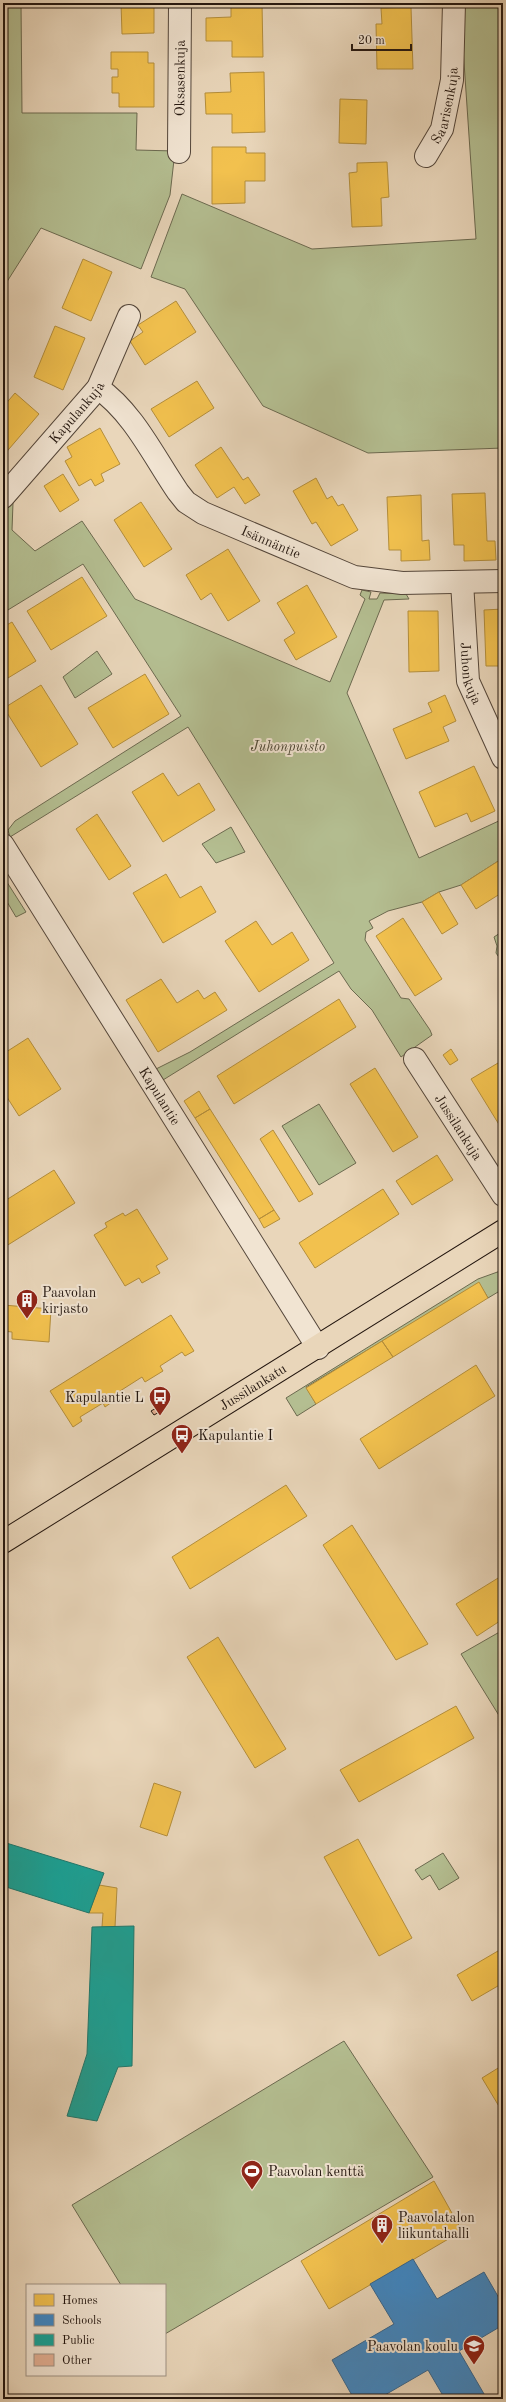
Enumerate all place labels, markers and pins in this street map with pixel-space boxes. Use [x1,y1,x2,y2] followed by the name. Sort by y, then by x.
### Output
[42,1286,97,1316] place label: Paavolan kirjasto
[14,1287,40,1320] building icon: Paavolan kirjasto
[147,1384,173,1417] bus stop icon: Kapulantie L
[65,1391,144,1405] place label: Kapulantie L
[169,1422,195,1455] bus stop icon: Kapulantie I
[198,1429,273,1443] place label: Kapulantie I
[239,2158,265,2191] sports icon: Paavolan kenttä
[268,2165,364,2179] place label: Paavolan kenttä
[398,2211,475,2241] place label: Paavolatalon liikuntahalli
[369,2212,395,2245] building icon: Paavolatalon liikuntahalli
[461,2333,487,2366] school or university icon: Paavolan koulu
[367,2340,459,2354] place label: Paavolan koulu

